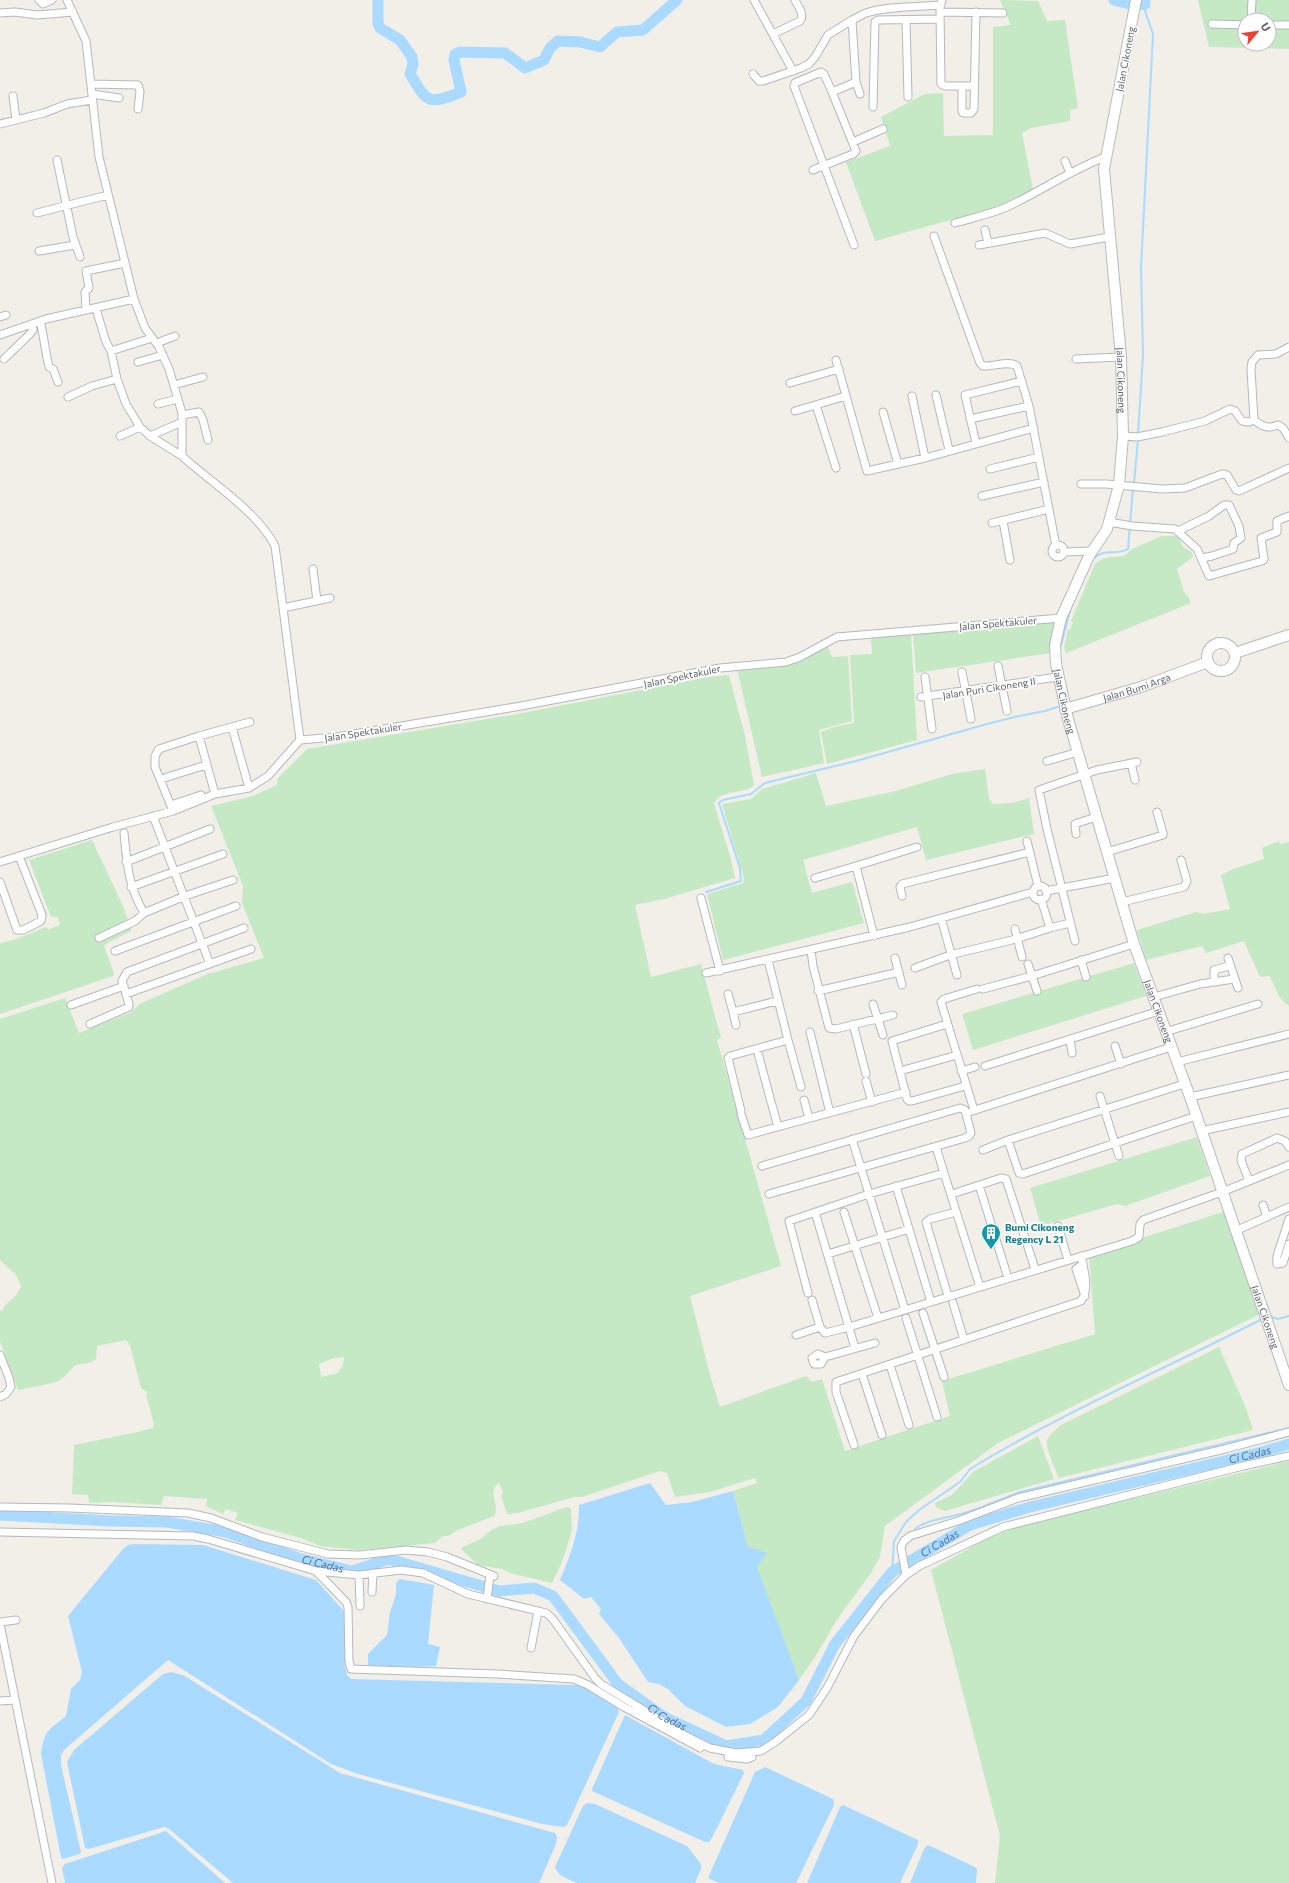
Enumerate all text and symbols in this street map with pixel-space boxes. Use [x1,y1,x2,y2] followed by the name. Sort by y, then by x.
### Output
[1237,12,1277,52] north arrow
[1259,20,1274,34] text: U
[1113,25,1137,93] street label: Jalan Cikoneng
[1114,347,1128,414] street label: Jalan Cikoneng
[959,614,1037,632] street label: Jalan Spektakuler
[643,662,721,690] street label: Jalan Spektakuler
[1051,668,1078,736] street label: Jalan Cikoneng
[1102,671,1172,704] street label: Jalan Bumi Arga
[942,675,1036,701] street label: Jalan Puri Cikoneng II
[323,720,403,744] street label: Jalan Spektakuler
[1142,978,1176,1045] street label: Jalan Cikoneng
[1005,1221,1075,1245] place label: Bumi Cikoneng Regency L 21
[980,1222,1002,1250] building icon: Bumi Cikoneng Regency L 21
[1249,1284,1282,1351] street label: Jalan Cikoneng
[1227,1443,1272,1466] water label: Ci Cadas
[918,1526,961,1559] water label: Ci Cadas
[300,1552,345,1575] water label: Ci Cadas
[645,1700,689,1733] water label: Ci Cadas

